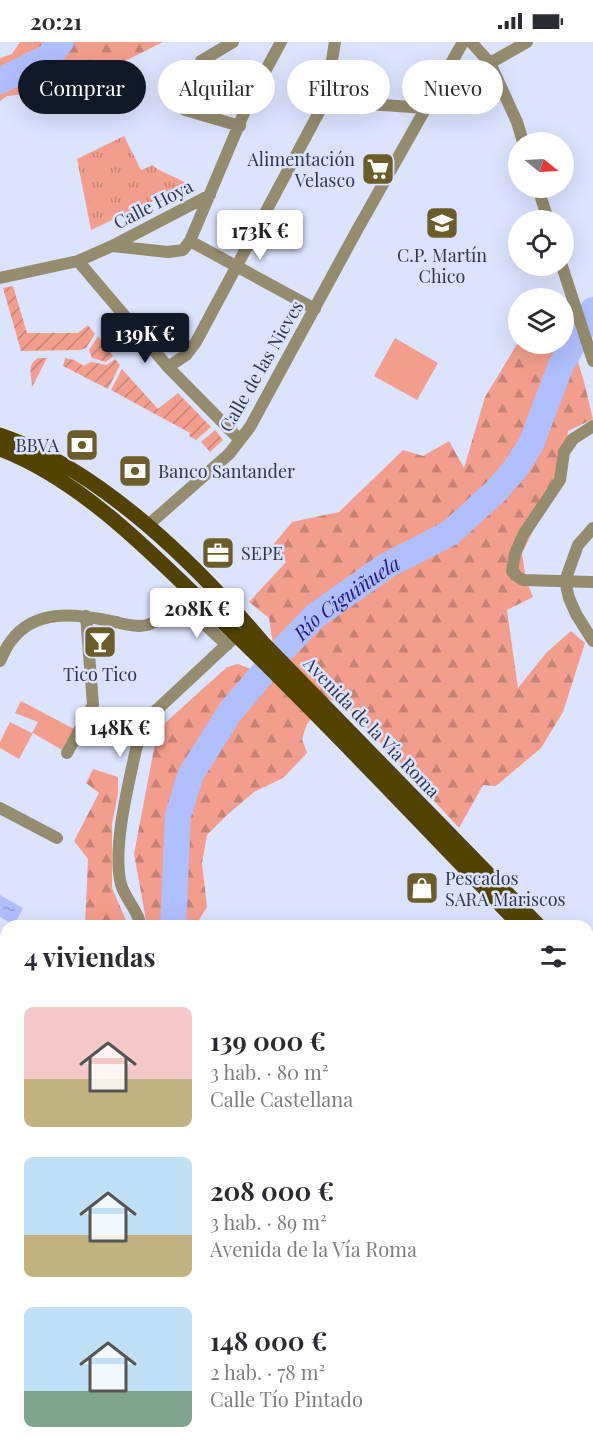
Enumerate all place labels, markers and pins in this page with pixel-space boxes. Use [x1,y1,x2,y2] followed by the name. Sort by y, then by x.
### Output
[246,147,355,192] place label: Alimentación Velasco
[360,151,396,187] supermarket icon: Alimentación Velasco
[424,205,460,241] school or university icon: C.P. Martín Chico
[211,210,309,261] pin: 173K €
[397,243,487,288] place label: C.P. Martín Chico
[96,313,194,364] pin: 139K €
[64,427,100,463] bank icon: BBVA
[15,433,60,457] place label: BBVA
[117,453,153,489] bank icon: Banco Santander
[158,459,295,483] place label: Banco Santander
[200,535,236,571] office icon: SEPE
[241,541,283,565] place label: SEPE
[148,588,246,639] pin: 208K €
[82,624,118,660] bar icon: Tico Tico
[63,662,137,686] place label: Tico Tico
[71,707,169,758] pin: 148K €
[445,866,566,911] place label: Pescados SARA Mariscos
[404,870,440,906] shop icon: Pescados SARA Mariscos

